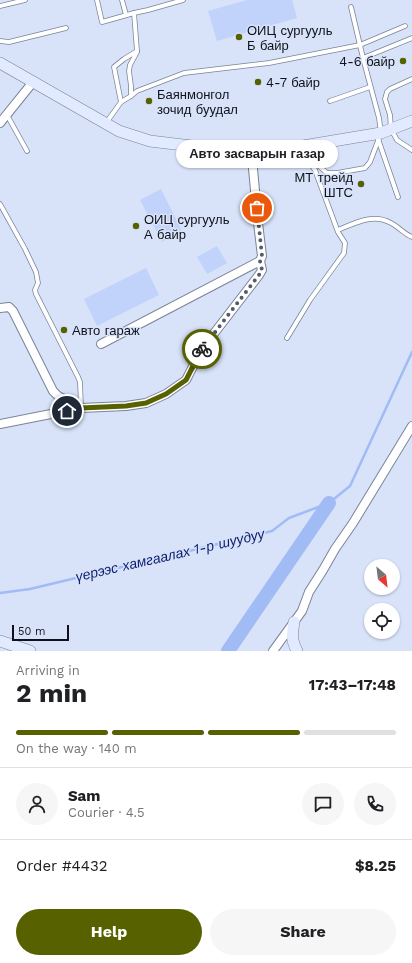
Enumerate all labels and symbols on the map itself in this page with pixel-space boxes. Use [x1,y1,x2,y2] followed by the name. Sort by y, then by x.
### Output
[247,23,333,53] place label: ОИЦ сургууль Б байр
[234,32,244,42] marker: ОИЦ сургууль Б байр
[339,54,395,69] place label: 4-6 байр
[398,56,408,66] marker: 4-6 байр
[266,75,320,90] place label: 4-7 байр
[253,77,263,87] marker: 4-7 байр
[157,87,238,117] place label: Баянмонгол зочид буудал
[144,96,154,106] marker: Баянмонгол зочид буудал
[176,140,338,168] callout: Авто засварын газар
[295,170,353,200] place label: МТ трейд ШТС
[356,179,366,189] marker: МТ трейд ШТС
[240,191,274,225] pin
[144,212,230,242] place label: ОИЦ сургууль А байр
[131,221,141,231] marker: ОИЦ сургууль А байр
[72,323,140,338] place label: Авто гараж
[59,325,69,335] marker: Авто гараж
[182,329,222,369] courier
[50,394,84,428] pin
[74,525,267,585] water label: үерээс хамгаалах 1-р шуудуу
[364,559,400,595] north arrow
[12,623,69,642] scale bar

